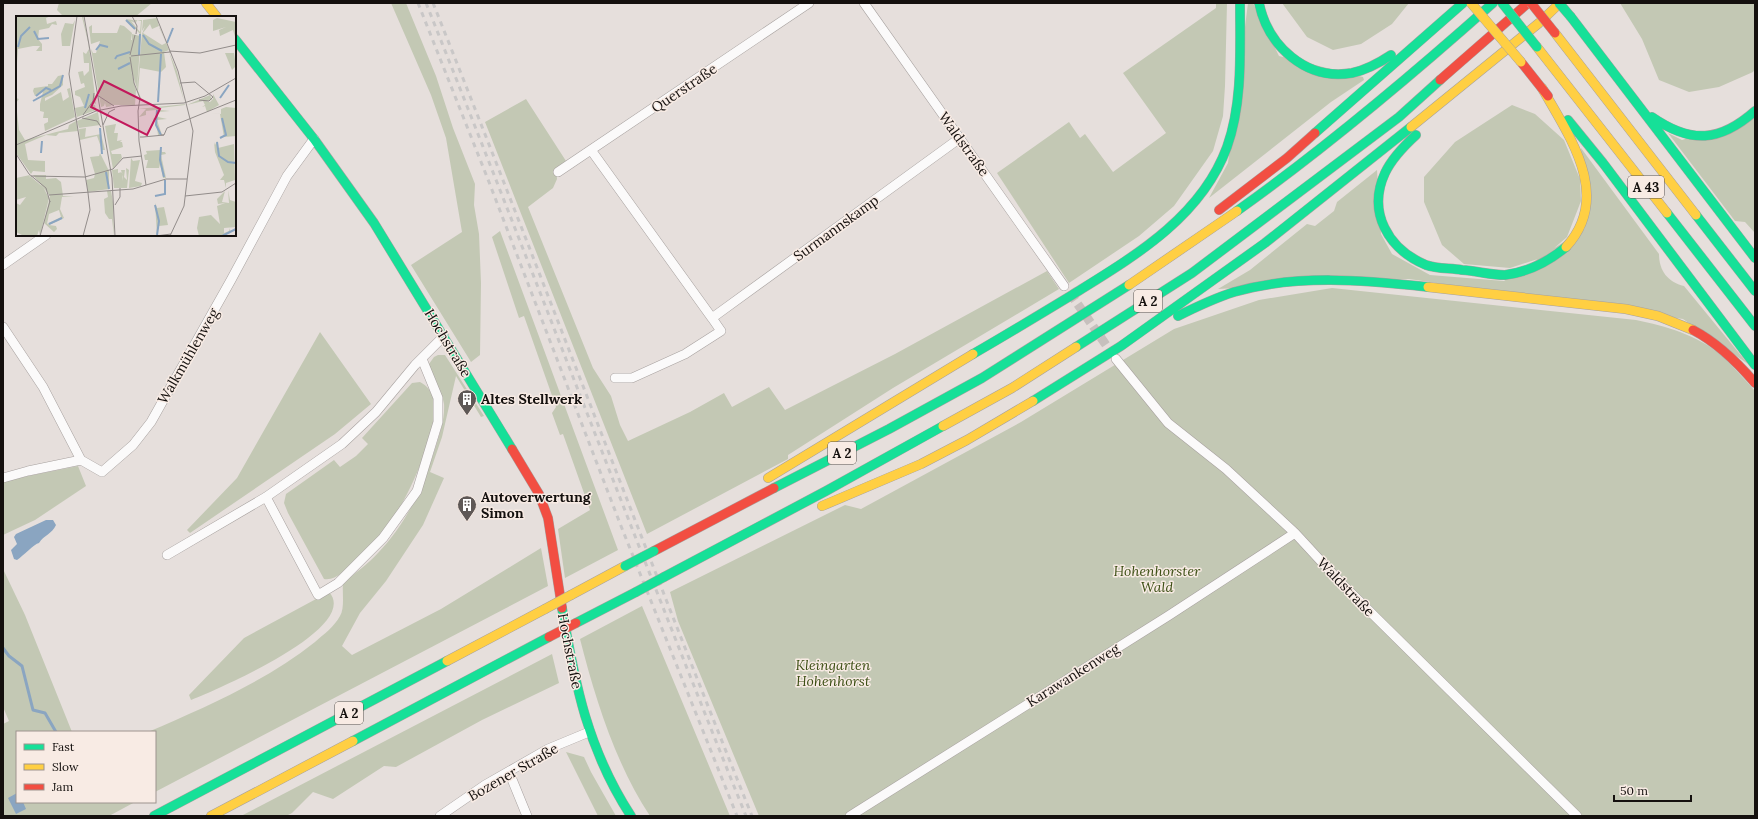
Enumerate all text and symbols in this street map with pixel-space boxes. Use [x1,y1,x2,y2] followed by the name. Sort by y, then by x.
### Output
[16,16,236,236] inset map
[648,59,721,117] street label: Querstraße
[935,108,994,180] street label: Waldstraße
[1628,176,1664,198] road number: A 43
[790,191,882,265] street label: Surmannskamp
[1134,290,1162,312] road number: A 2
[153,305,223,407] street label: Walkmühlenweg
[420,305,476,381] street label: Hochstraße
[456,388,478,416] building icon: Altes Stellwerk
[481,390,583,408] place label: Altes Stellwerk
[828,442,856,464] road number: A 2
[481,488,592,522] place label: Autoverwertung Simon
[456,494,478,522] building icon: Autoverwertung Simon
[1313,554,1379,621] street label: Waldstraße
[1114,562,1201,596] park label: Hohenhorster Wald
[554,612,586,691] street label: Hochstraße
[1023,639,1123,711] street label: Karawankenweg
[796,656,871,690] park label: Kleingarten Hohenhorst
[335,702,363,724] road number: A 2
[16,731,156,803] legend
[52,739,75,754] text: Fast
[465,739,562,805] street label: Bozener Straße
[52,759,79,774] text: Slow
[1614,777,1691,803] scale bar
[51,779,73,794] text: Jam
[1620,783,1648,798] text: 50 m

